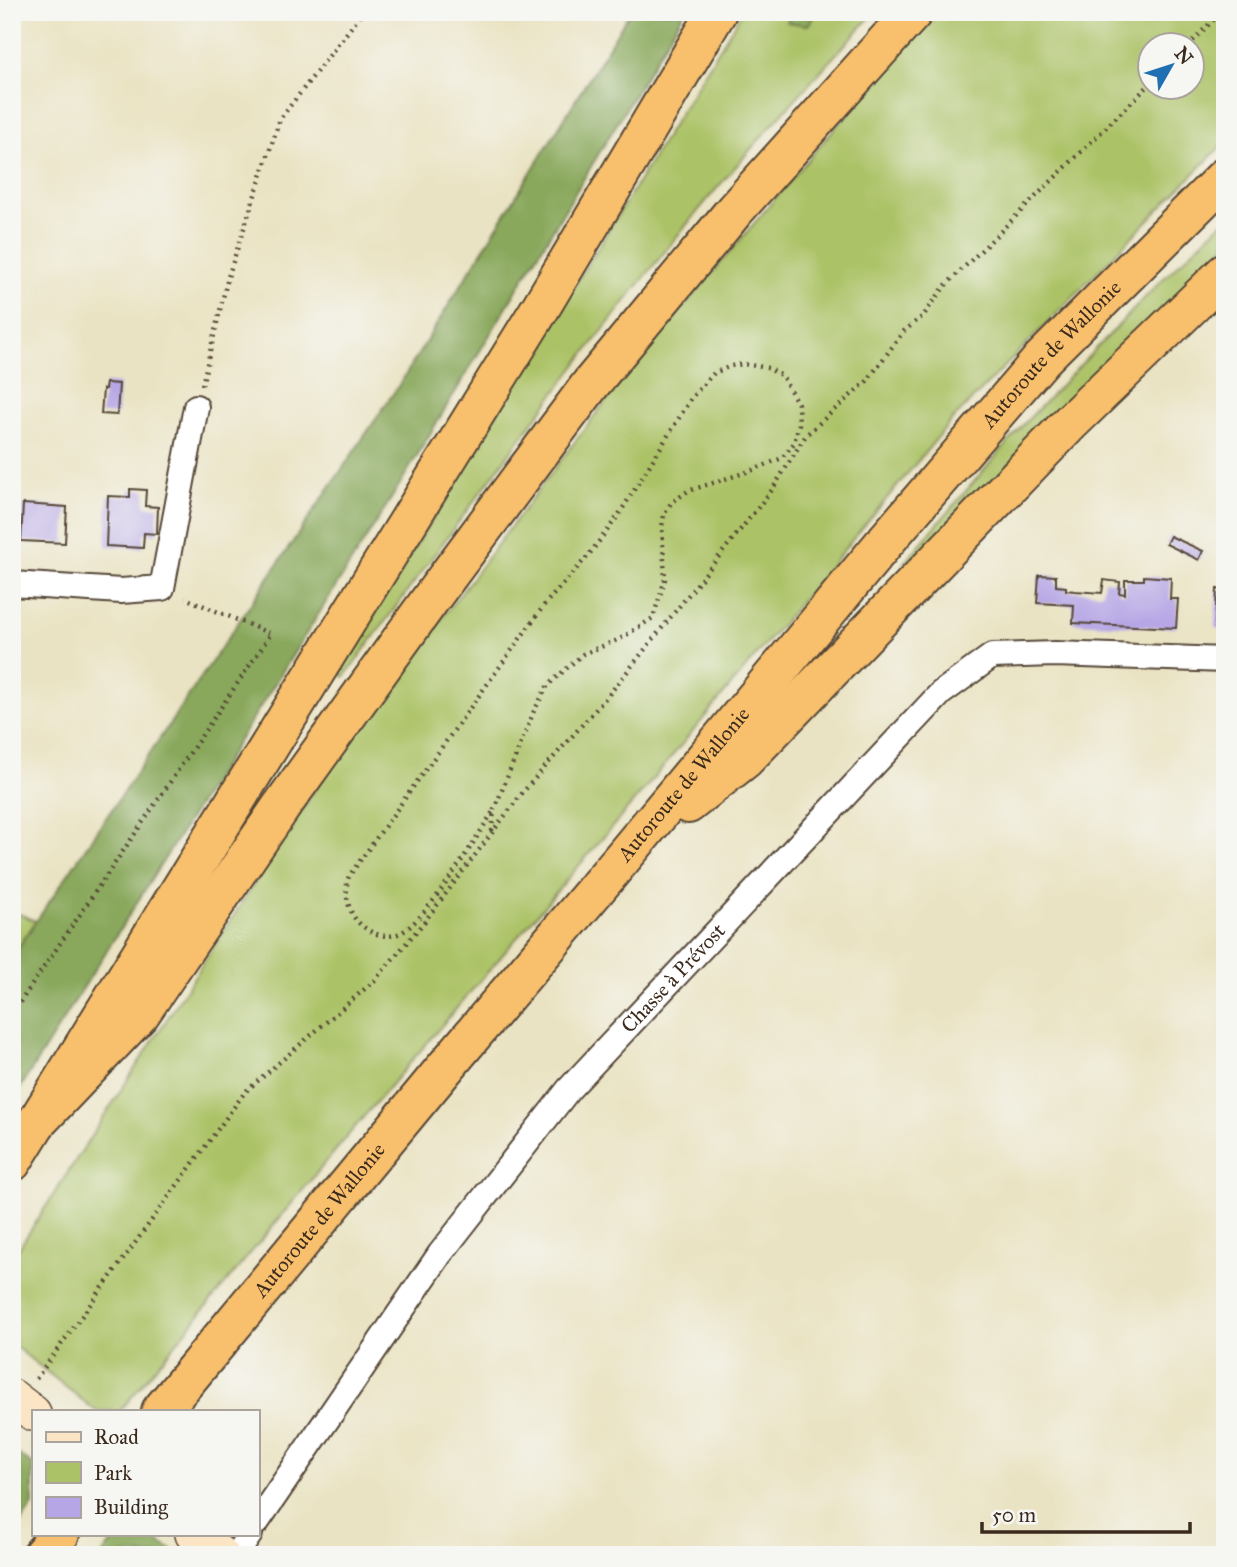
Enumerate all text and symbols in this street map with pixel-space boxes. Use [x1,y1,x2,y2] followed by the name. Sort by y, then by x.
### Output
[1136,32,1206,102] north arrow
[1170,42,1198,69] text: N
[975,275,1127,434] street label: Autoroute de Wallonie
[611,702,755,868] street label: Autoroute de Wallonie
[615,917,731,1038] street label: Chasse à Prévost
[247,1137,391,1303] street label: Autoroute de Wallonie
[32,1410,259,1536] legend
[94,1424,139,1450] text: Road
[94,1460,132,1486] text: Park
[982,1490,1190,1534] scale bar
[94,1494,168,1520] text: Building
[992,1502,1037,1528] text: 50 m

